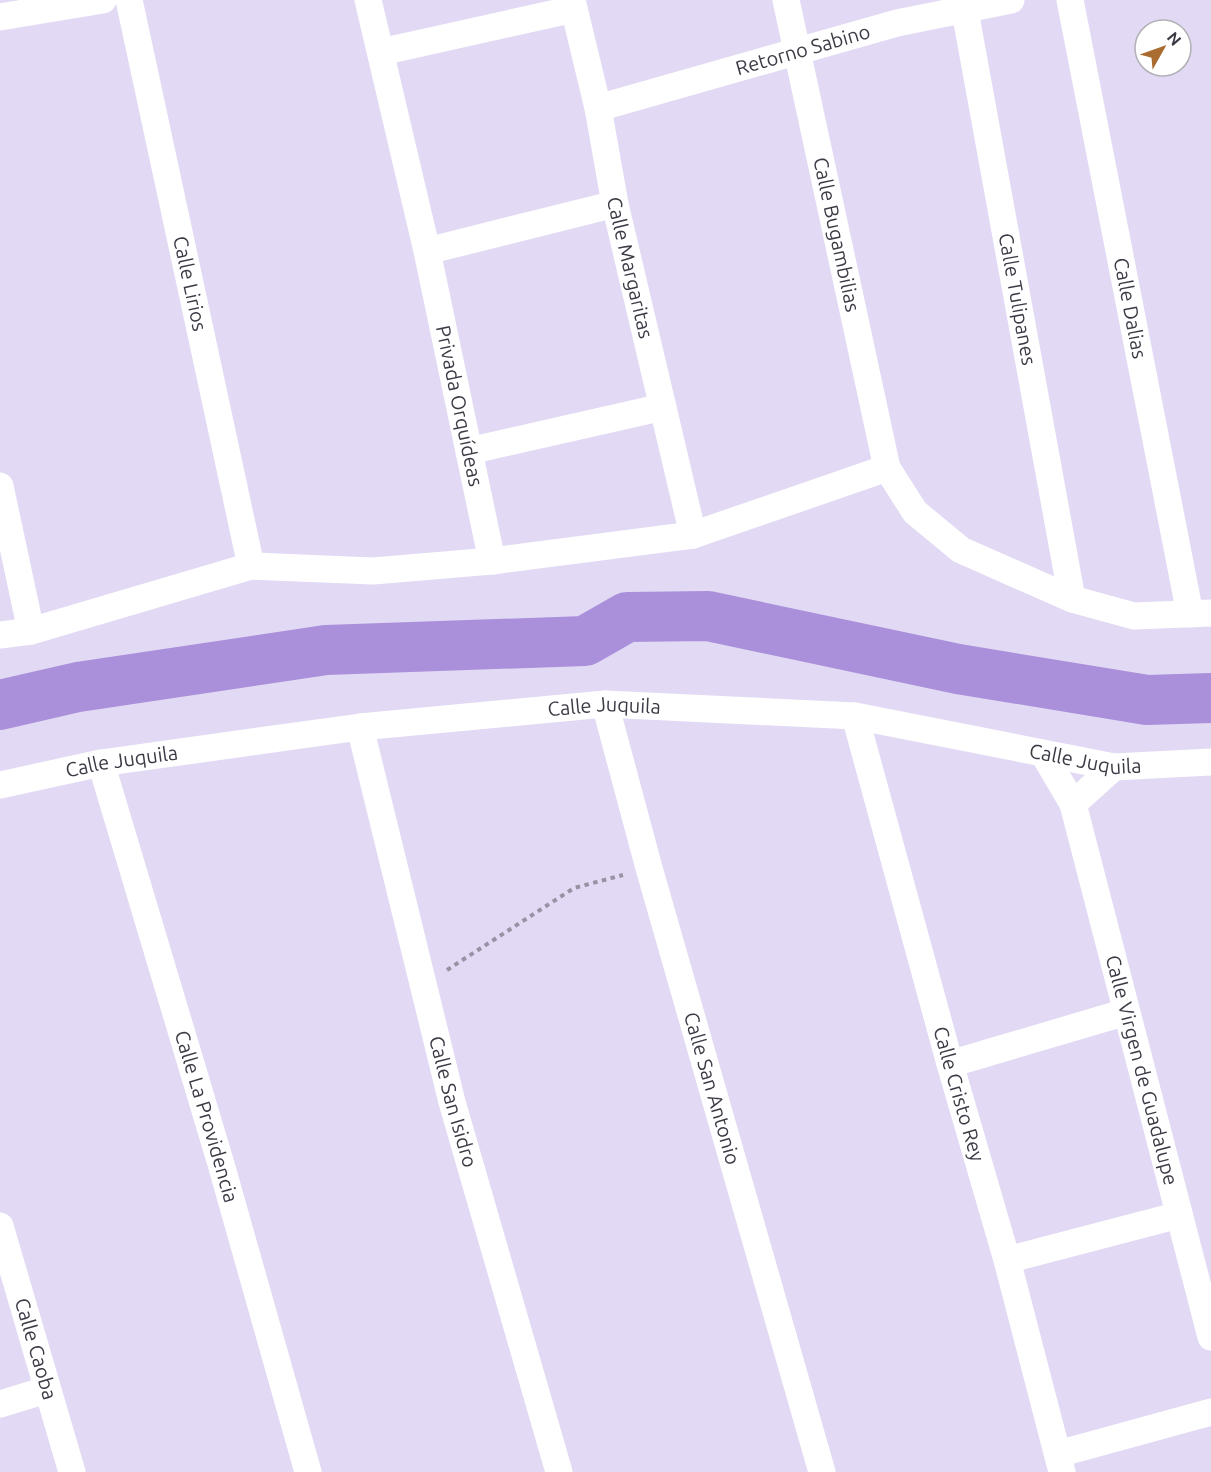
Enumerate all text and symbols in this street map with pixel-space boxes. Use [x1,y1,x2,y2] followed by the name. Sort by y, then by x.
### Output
[1133,18,1193,78] north arrow
[733,19,873,79] street label: Retorno Sabino
[1164,28,1185,49] text: N
[809,155,865,314] street label: Calle Bugambilias
[603,195,658,341] street label: Calle Margaritas
[995,231,1041,367] street label: Calle Tulipanes
[169,234,212,333] street label: Calle Lirios
[1110,256,1152,360] street label: Calle Dalias
[432,323,488,488] street label: Privada Orquídeas
[546,692,661,720] street label: Calle Juquila
[1028,739,1142,778] street label: Calle Juquila
[63,740,179,781] street label: Calle Juquila
[1102,952,1183,1187] street label: Calle Virgen de Guadalupe
[680,1009,745,1167] street label: Calle San Antonio
[929,1024,990,1164] street label: Calle Cristo Rey
[171,1028,243,1205] street label: Calle La Providencia
[425,1033,482,1170] street label: Calle San Isidro
[11,1295,62,1402] street label: Calle Caoba

